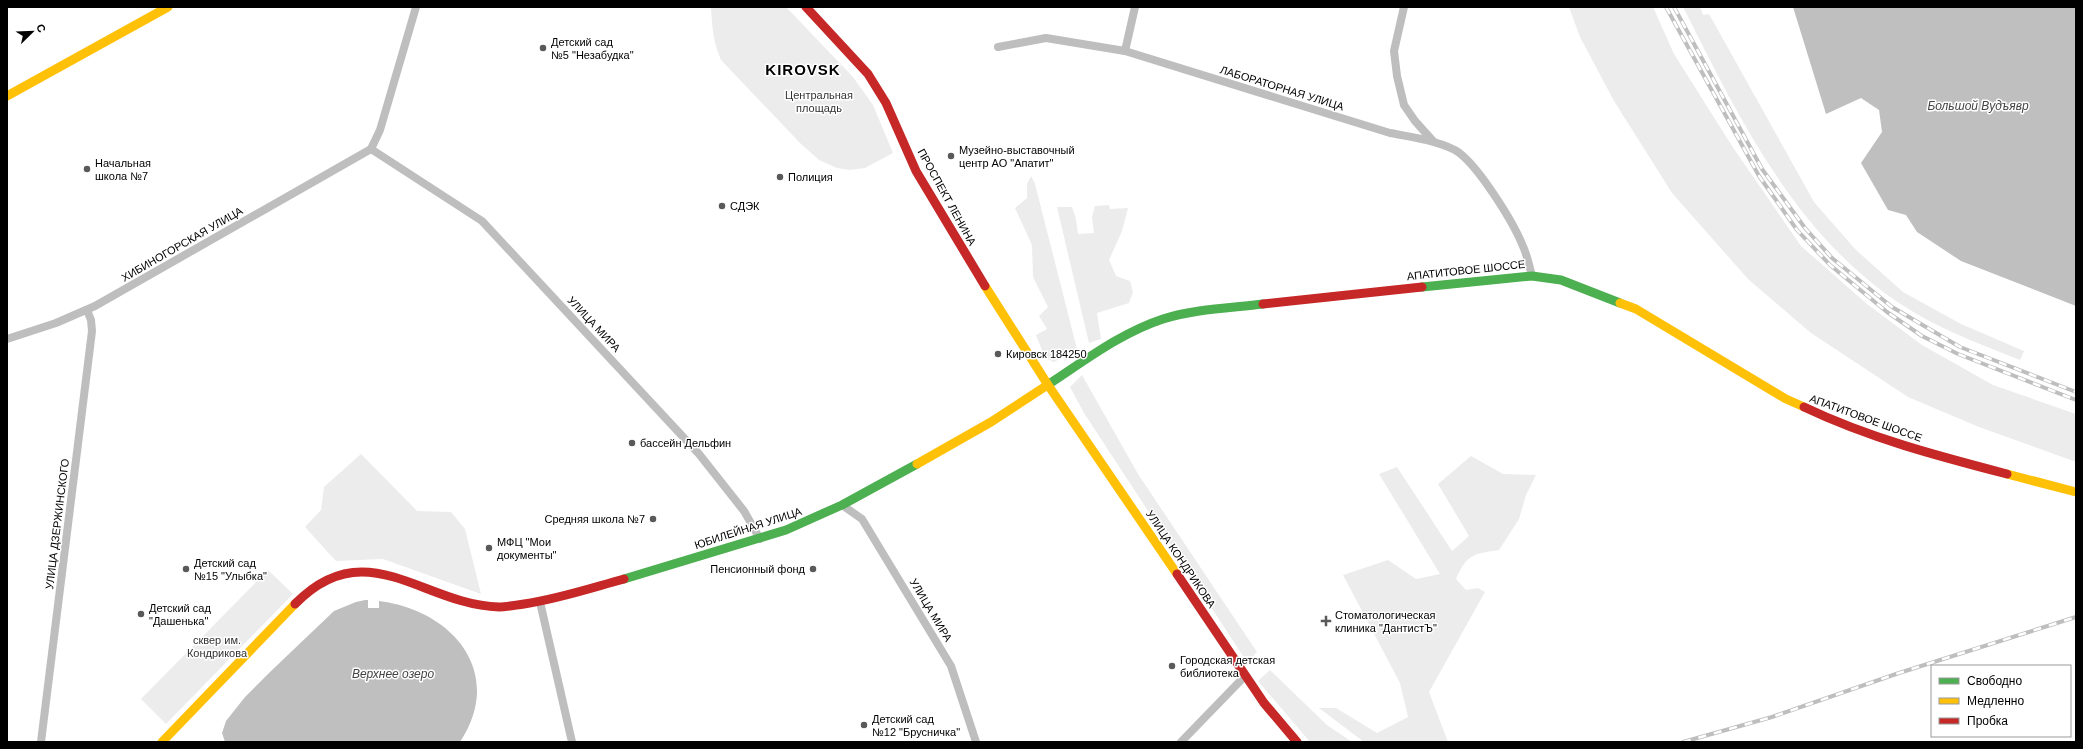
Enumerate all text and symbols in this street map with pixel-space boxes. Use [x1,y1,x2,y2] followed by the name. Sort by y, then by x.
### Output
[12,12,52,52] north arrow
[34,22,48,34] text: С
[551,36,634,61] place label: Детский сад №5 "Незабудка"
[538,43,548,53] marker: Детский сад №5 "Незабудка"
[765,61,841,78] district label: KIROVSK
[1219,63,1346,113] street label: ЛАБОРАТОРНАЯ УЛИЦА
[785,89,853,114] park label: Центральная площадь
[1927,99,2029,113] water label: Большой Вудъявр
[959,144,1075,169] place label: Музейно-выставочный центр АО "Апатит"
[915,147,979,248] street label: ПРОСПЕКТ ЛЕНИНА
[946,151,956,161] marker: Музейно-выставочный центр АО "Апатит"
[95,157,151,182] place label: Начальная школа №7
[82,164,92,174] marker: Начальная школа №7
[788,171,833,183] place label: Полиция
[775,172,785,182] marker: Полиция
[730,200,760,212] place label: СДЭК
[717,201,727,211] marker: СДЭК
[119,204,245,284] street label: ХИБИНОГОРСКАЯ УЛИЦА
[1406,258,1526,282] street label: АПАТИТОВОЕ ШОССЕ
[565,294,623,355] street label: УЛИЦА МИРА
[1006,348,1087,360] place label: Кировск 184250
[993,349,1003,359] marker: Кировск 184250
[1808,392,1924,444] street label: АПАТИТОВОЕ ШОССЕ
[640,437,731,449] place label: бассейн Дельфин
[627,438,637,448] marker: бассейн Дельфин
[43,458,71,590] street label: УЛИЦА ДЗЕРЖИНСКОГО
[693,505,804,551] street label: ЮБИЛЕЙНАЯ УЛИЦА
[1144,508,1218,611] street label: УЛИЦА КОНДРИКОВА
[544,513,645,525] place label: Средняя школа №7
[648,514,658,524] marker: Средняя школа №7
[497,536,557,561] place label: МФЦ "Мои документы"
[484,543,494,553] marker: МФЦ "Мои документы"
[194,557,267,582] place label: Детский сад №15 "Улыбка"
[710,563,806,575] place label: Пенсионный фонд
[181,564,191,574] marker: Детский сад №15 "Улыбка"
[808,564,818,574] marker: Пенсионный фонд
[907,576,955,644] street label: УЛИЦА МИРА
[149,602,211,627] place label: Детский сад "Дашенька"
[136,609,146,619] marker: Детский сад "Дашенька"
[1335,609,1437,634] place label: Стоматологическая клиника "ДантистЪ"
[1320,615,1332,627] marker: Стоматологическая клиника "ДантистЪ"
[187,634,248,659] park label: сквер им. Кондрикова
[1180,654,1275,679] place label: Городская детская библиотека
[1167,661,1177,671] marker: Городская детская библиотека
[1931,665,2071,737] legend
[352,667,434,681] water label: Верхнее озеро
[1967,674,2022,688] text: Свободно
[1967,694,2024,708] text: Медленно
[872,713,960,738] place label: Детский сад №12 "Брусничка"
[1967,714,2008,728] text: Пробка
[859,720,869,730] marker: Детский сад №12 "Брусничка"

